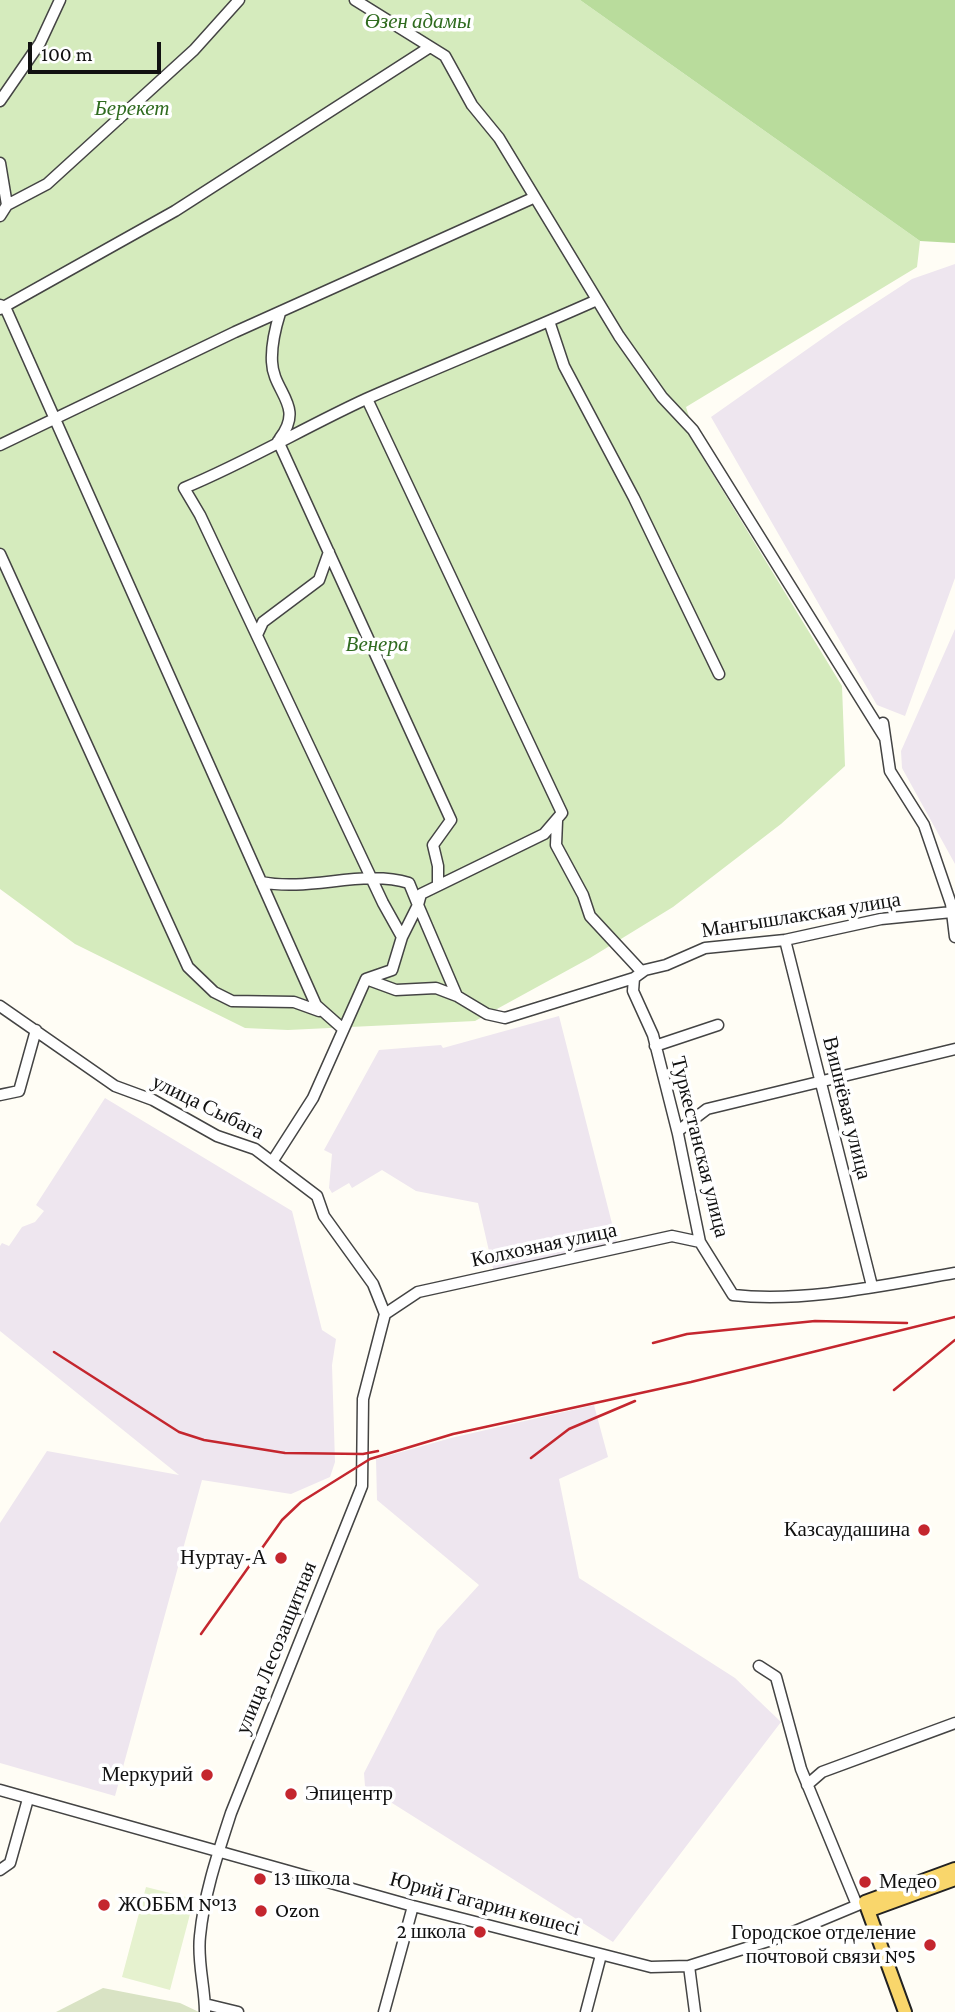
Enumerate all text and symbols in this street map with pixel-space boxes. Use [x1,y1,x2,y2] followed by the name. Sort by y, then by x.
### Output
[365,9,471,35] park label: Өзен адамы
[32,28,164,72] scale bar
[41,42,93,66] text: 100 m
[94,96,170,122] park label: Берекет
[346,632,408,658] park label: Венера
[699,887,903,943] street label: Мангышлакская улица
[817,1034,877,1182] street label: Вишнёвая улица
[665,1054,735,1240] street label: Туркестанская улица
[148,1069,268,1145] street label: улица Сыбага
[469,1217,619,1273] street label: Колхозная улица
[784,1517,910,1543] place label: Казсаудашина
[916,1522,932,1538] marker: Казсаудашина
[180,1545,267,1571] place label: Нуртау-А
[273,1550,289,1566] marker: Нуртау-А
[230,1558,322,1738] street label: улица Лесозащитная
[101,1762,193,1788] place label: Меркурий
[199,1767,215,1783] marker: Меркурий
[305,1781,393,1807] place label: Эпицентр
[283,1786,299,1802] marker: Эпицентр
[274,1866,350,1892] place label: 13 школа
[387,1866,583,1942] street label: Юрий Гагарин көшесі
[879,1869,937,1895] place label: Медео
[252,1871,268,1887] marker: 13 школа
[857,1874,873,1890] marker: Медео
[118,1892,237,1918] place label: ЖОББМ №13
[96,1897,112,1913] marker: ЖОББМ №13
[275,1898,320,1924] place label: Ozon
[253,1903,269,1919] marker: Ozon
[397,1919,466,1945] place label: 2 школа
[731,1920,916,1970] place label: Городское отделение почтовой связи №5
[472,1924,488,1940] marker: 2 школа
[922,1937,938,1953] marker: Городское отделение почтовой связи №5

